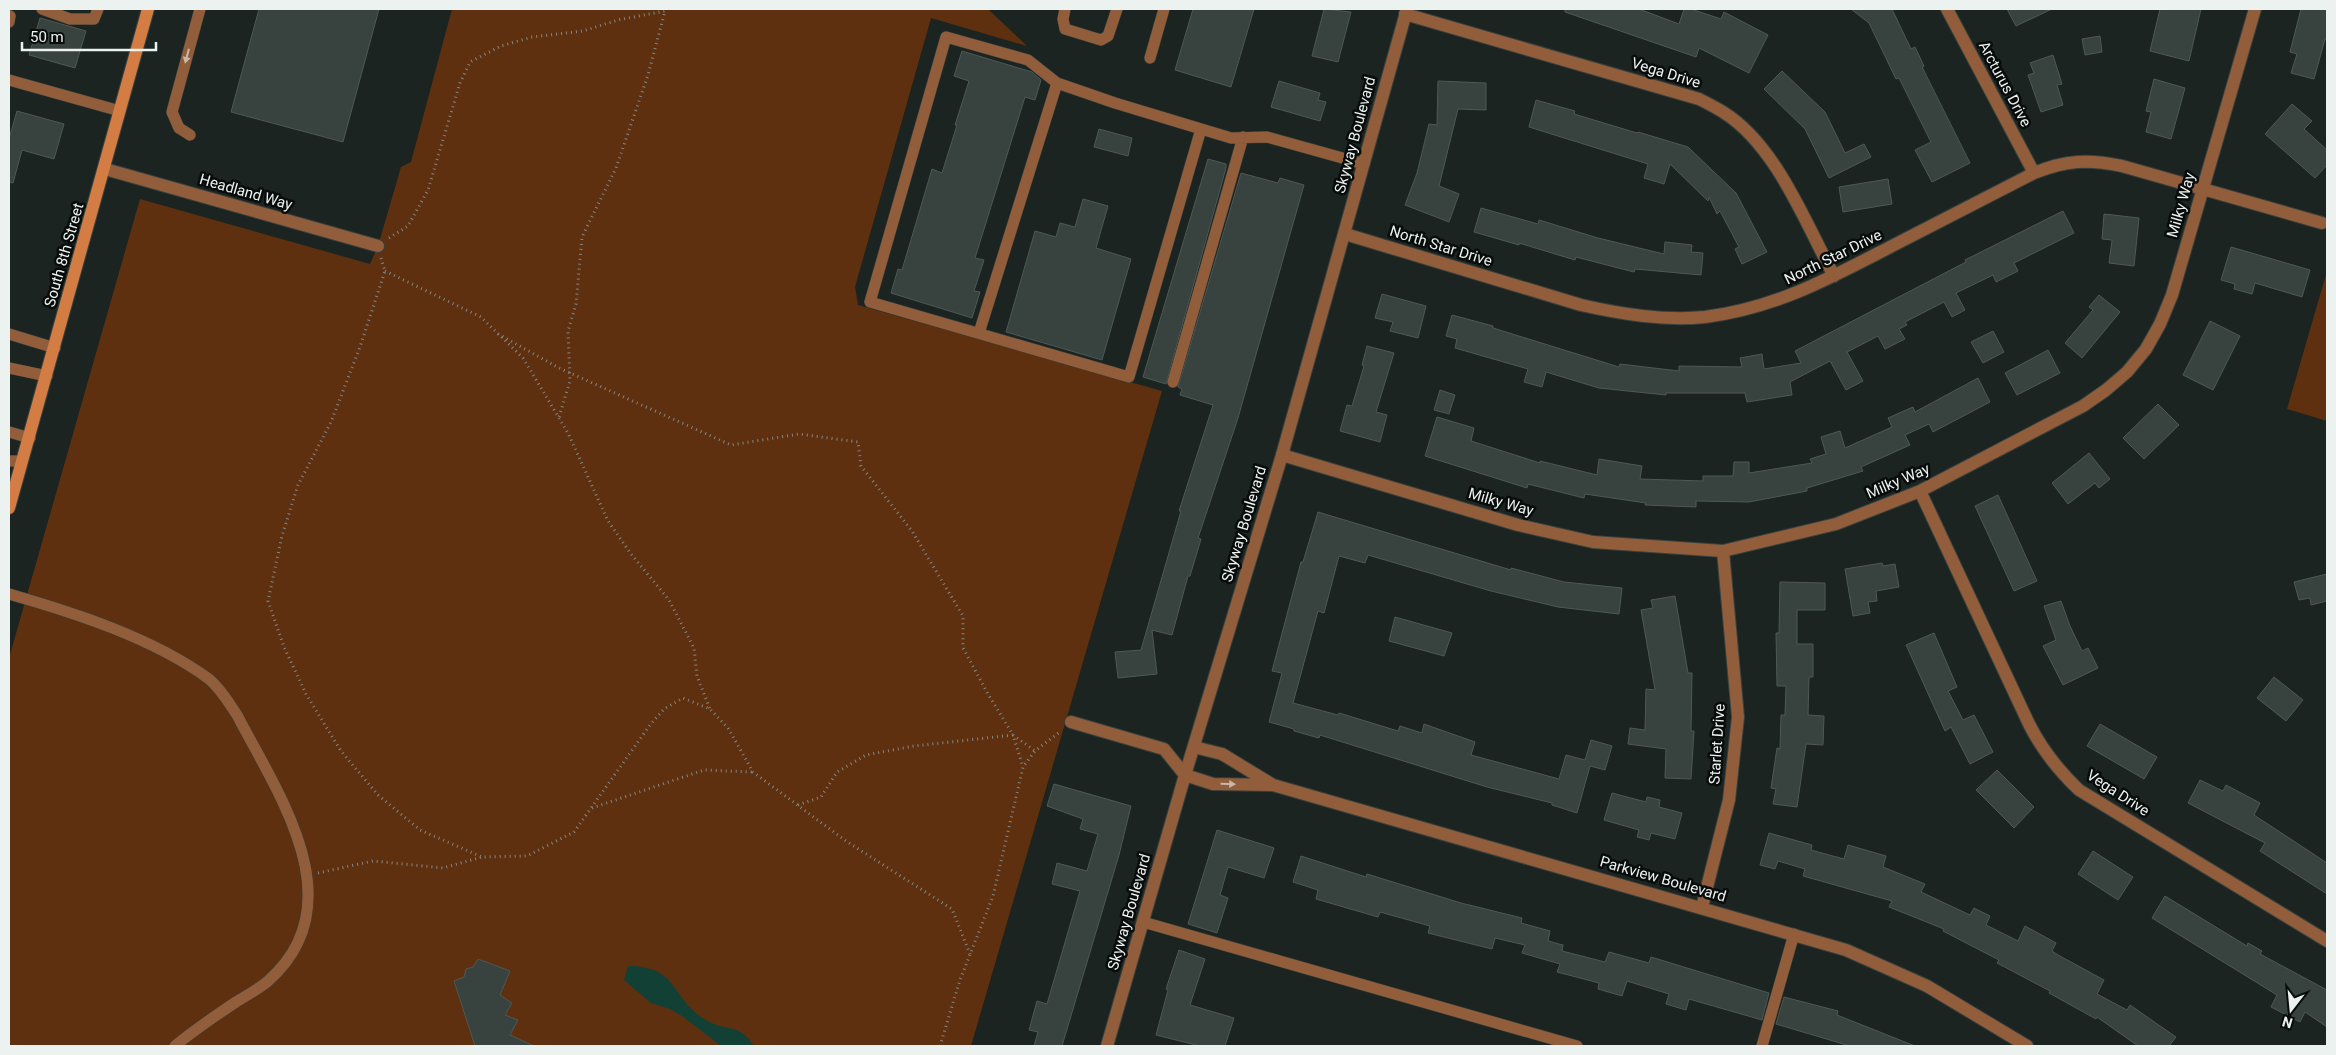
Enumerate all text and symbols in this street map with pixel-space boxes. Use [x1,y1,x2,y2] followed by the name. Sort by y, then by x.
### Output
[22,20,156,52] scale bar
[30,28,64,46] text: 50 m
[1975,38,2035,130] street label: Arcturus Drive
[183,48,191,63] one-way arrow
[1629,54,1703,92] street label: Vega Drive
[1331,75,1379,195] street label: Skyway Boulevard
[197,170,295,214] street label: Headland Way
[2163,170,2199,240] street label: Milky Way
[41,201,87,309] street label: South 8th Street
[1388,222,1494,270] street label: North Star Drive
[1781,226,1885,288] street label: North Star Drive
[1864,460,1932,502] street label: Milky Way
[1218,464,1270,584] street label: Skyway Boulevard
[1466,484,1536,520] street label: Milky Way
[1705,703,1729,785] street label: Starlet Drive
[2083,766,2153,820] street label: Vega Drive
[1220,780,1236,788] one-way arrow
[1104,852,1154,972] street label: Skyway Boulevard
[1598,852,1728,906] street label: Parkview Boulevard
[2266,985,2316,1035] north arrow
[2280,1013,2294,1032] text: N

